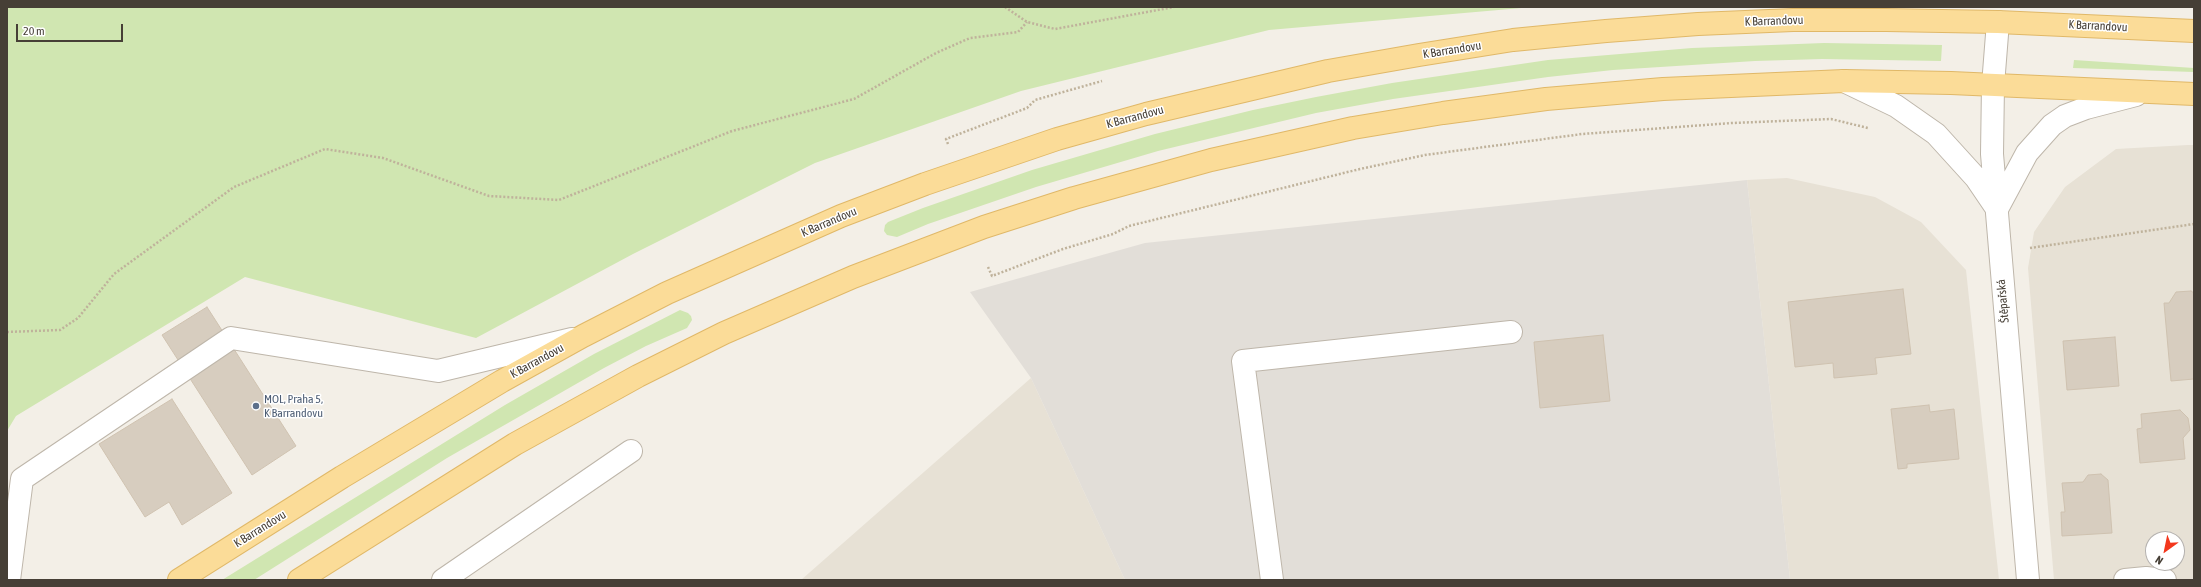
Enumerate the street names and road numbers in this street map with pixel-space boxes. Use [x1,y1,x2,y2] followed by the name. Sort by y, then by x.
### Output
[1744,13,1804,29] street label: K Barrandovu
[2068,17,2128,35] street label: K Barrandovu
[1422,38,1482,62] street label: K Barrandovu
[1105,102,1165,132] street label: K Barrandovu
[799,204,859,240] street label: K Barrandovu
[1994,279,2012,323] street label: Štěpařská
[508,340,566,382] street label: K Barrandovu
[231,507,289,551] street label: K Barrandovu

